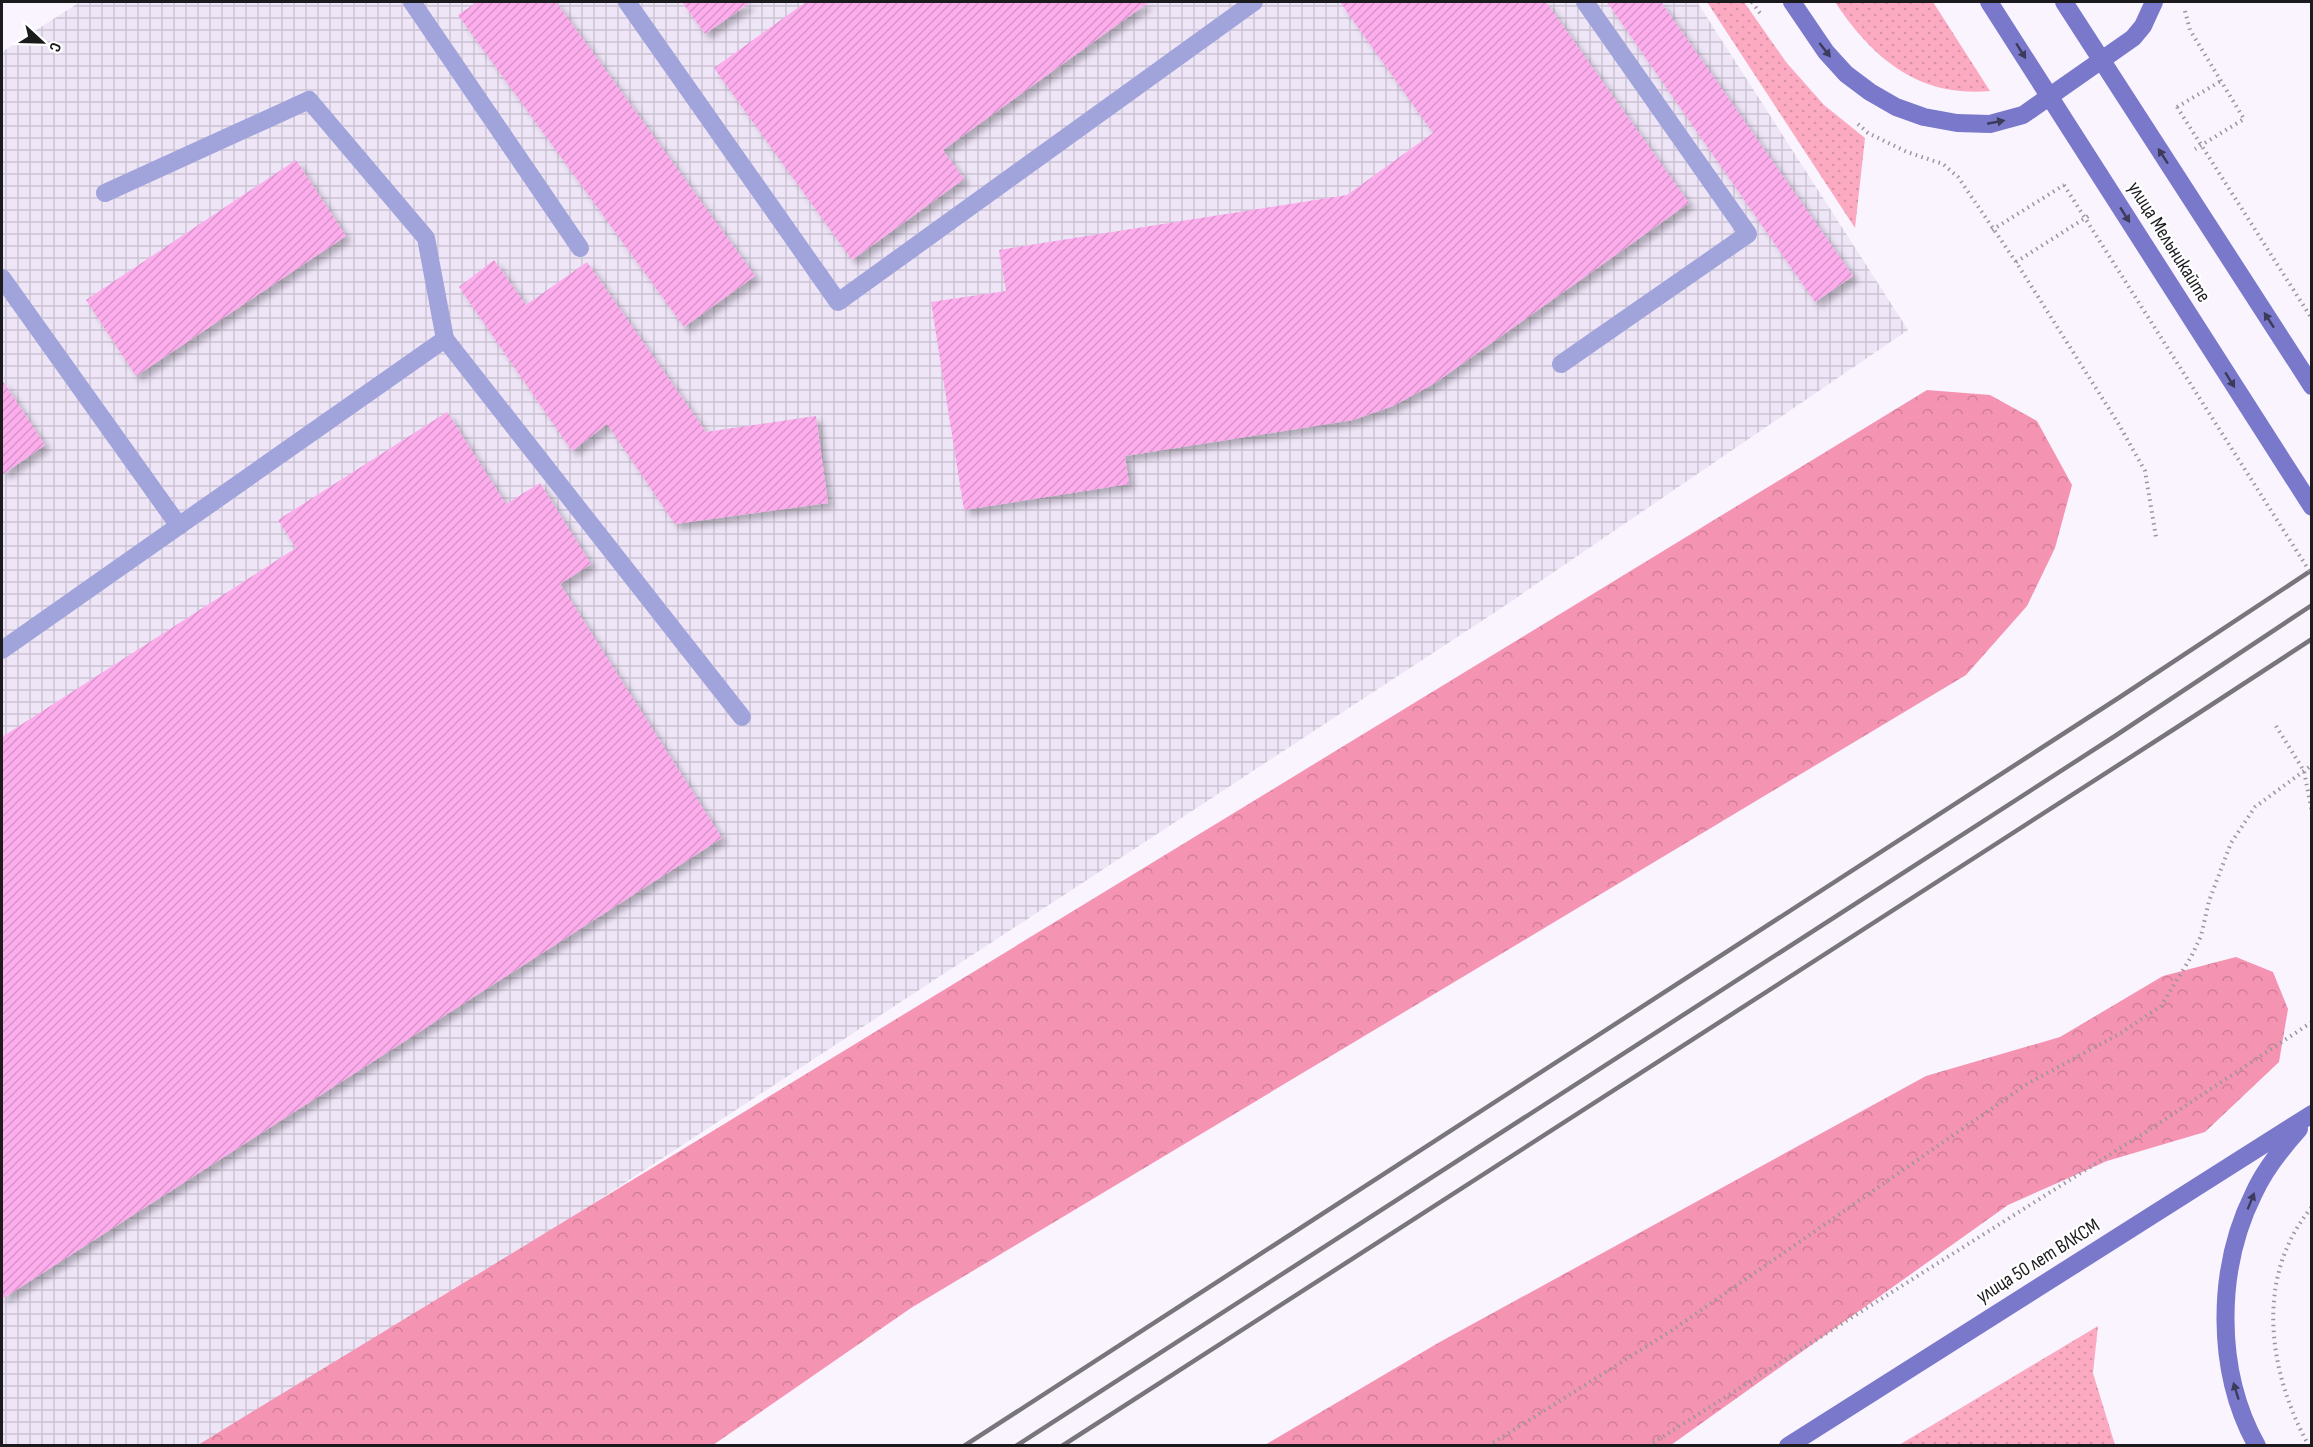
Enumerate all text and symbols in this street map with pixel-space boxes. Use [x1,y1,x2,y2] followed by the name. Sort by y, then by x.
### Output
[12,12,72,72] north arrow
[44,40,65,54] text: С
[1818,42,1831,58] one-way arrow
[2015,43,2026,59] one-way arrow
[1987,117,2006,126] one-way arrow
[2157,148,2169,164] one-way arrow
[2122,177,2216,307] street label: улица Мельникайте
[2120,207,2131,223] one-way arrow
[2263,311,2274,328] one-way arrow
[2224,372,2235,388] one-way arrow
[2247,1192,2256,1210] one-way arrow
[1972,1213,2104,1309] street label: улица 50 лет ВЛКСМ
[2231,1382,2240,1400] one-way arrow

